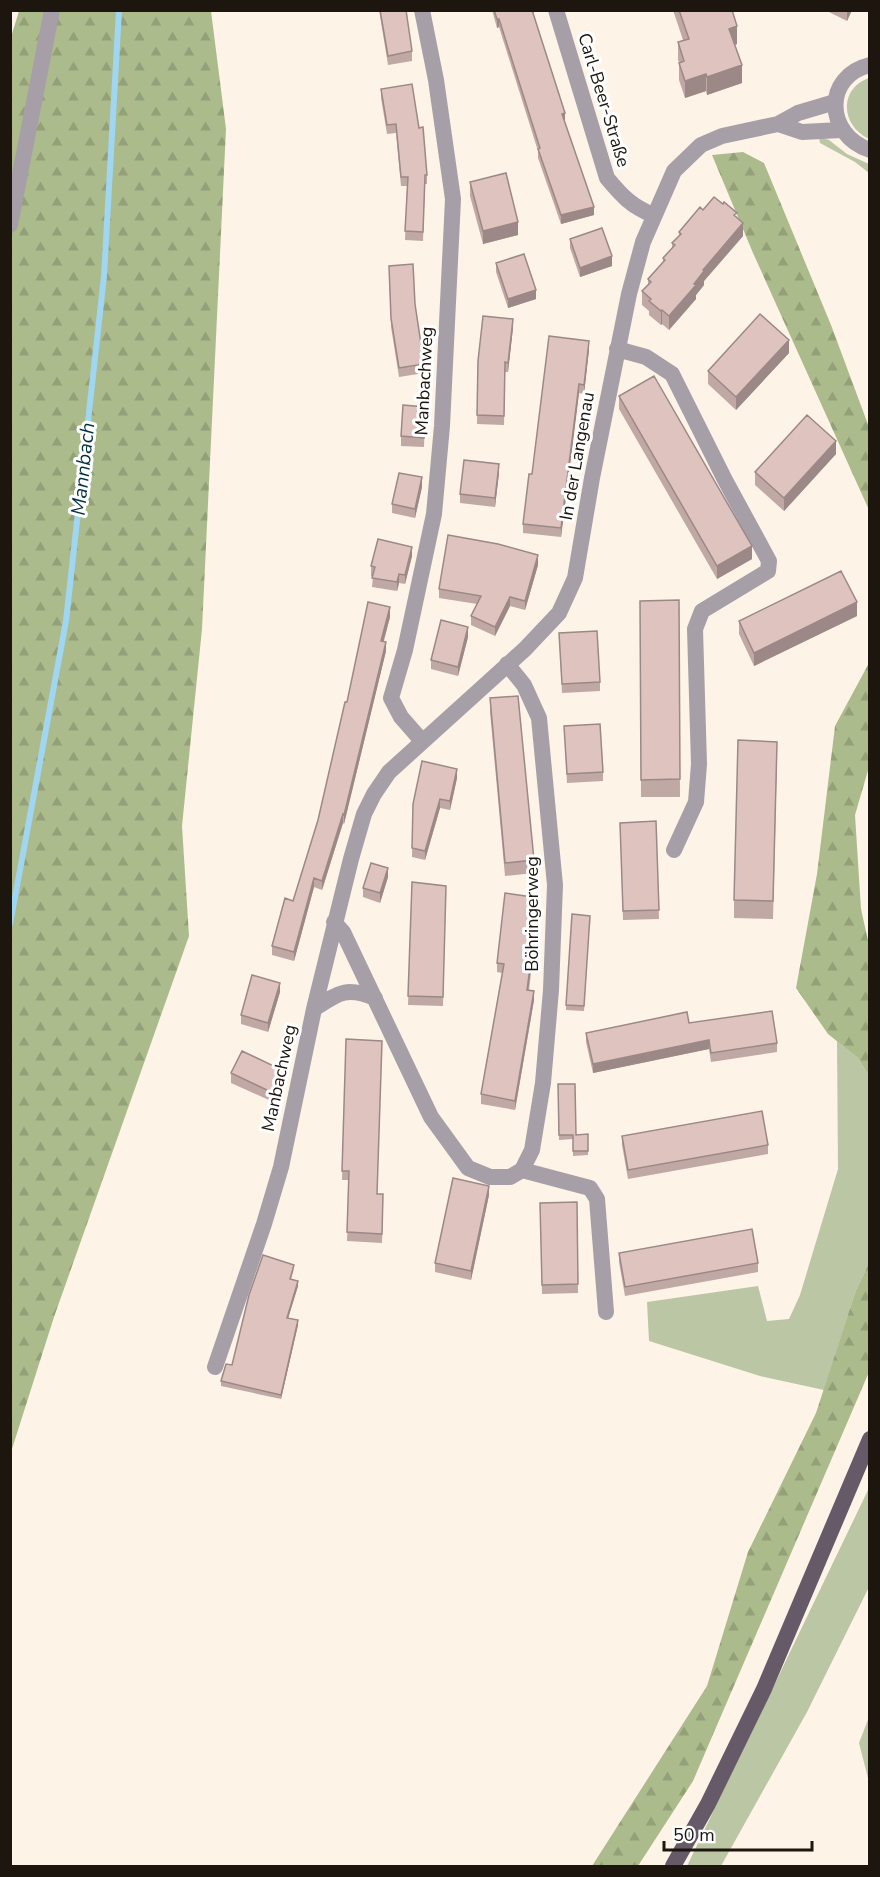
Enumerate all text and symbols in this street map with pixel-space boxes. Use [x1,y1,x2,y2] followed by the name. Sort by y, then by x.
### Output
[572,30,636,170] street label: Carl-Beer-Straße
[409,326,439,436] street label: Manbachweg
[554,390,600,522] street label: In der Langenau
[65,421,101,517] water label: Mannbach
[520,856,544,972] street label: Böhringerweg
[256,1022,302,1134] street label: Manbachweg
[664,1814,812,1852] scale bar
[673,1823,715,1847] text: 50 m

